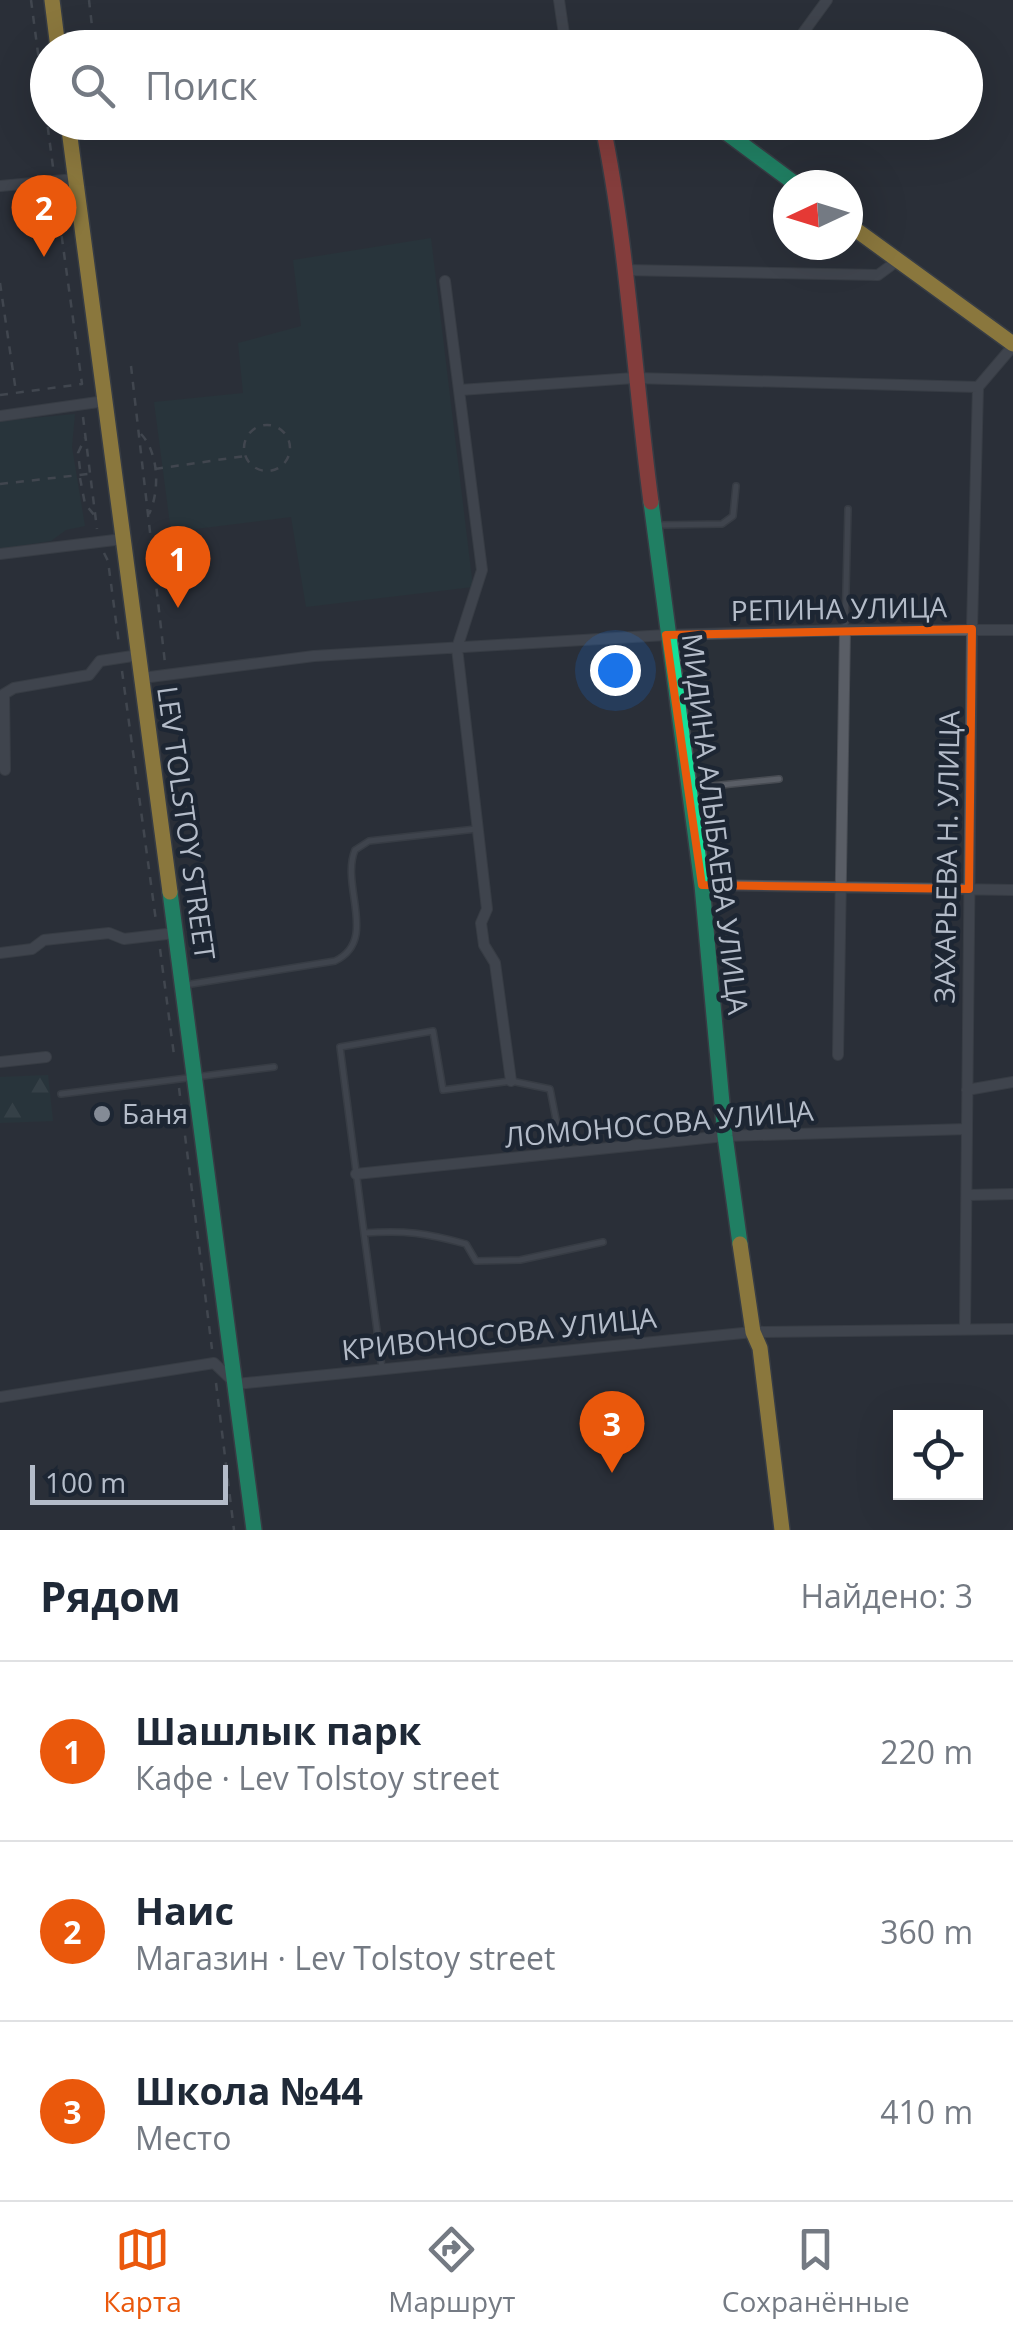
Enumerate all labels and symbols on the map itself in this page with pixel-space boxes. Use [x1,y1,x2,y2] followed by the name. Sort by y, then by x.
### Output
[773,170,863,260] north arrow
[12,174,76,257] pin: 2
[146,526,210,608] pin: 1
[731,587,948,629] street label: РЕПИНА УЛИЦА
[674,631,758,1017] street label: МИДИНА АЛЫБАЕВА УЛИЦА
[590,645,641,696] your location
[149,684,225,963] street label: LEV TOLSTOY STREET
[924,710,968,1004] street label: ЗАХАРЬЕВА Н. УЛИЦА
[503,1091,815,1155] street label: ЛОМОНОСОВА УЛИЦА
[122,1094,188,1132] place label: Баня
[91,1103,113,1125] marker: Баня
[339,1298,659,1368] street label: КРИВОНОСОВА УЛИЦА
[580,1390,644,1473] pin: 3
[30,1460,228,1504] scale bar

